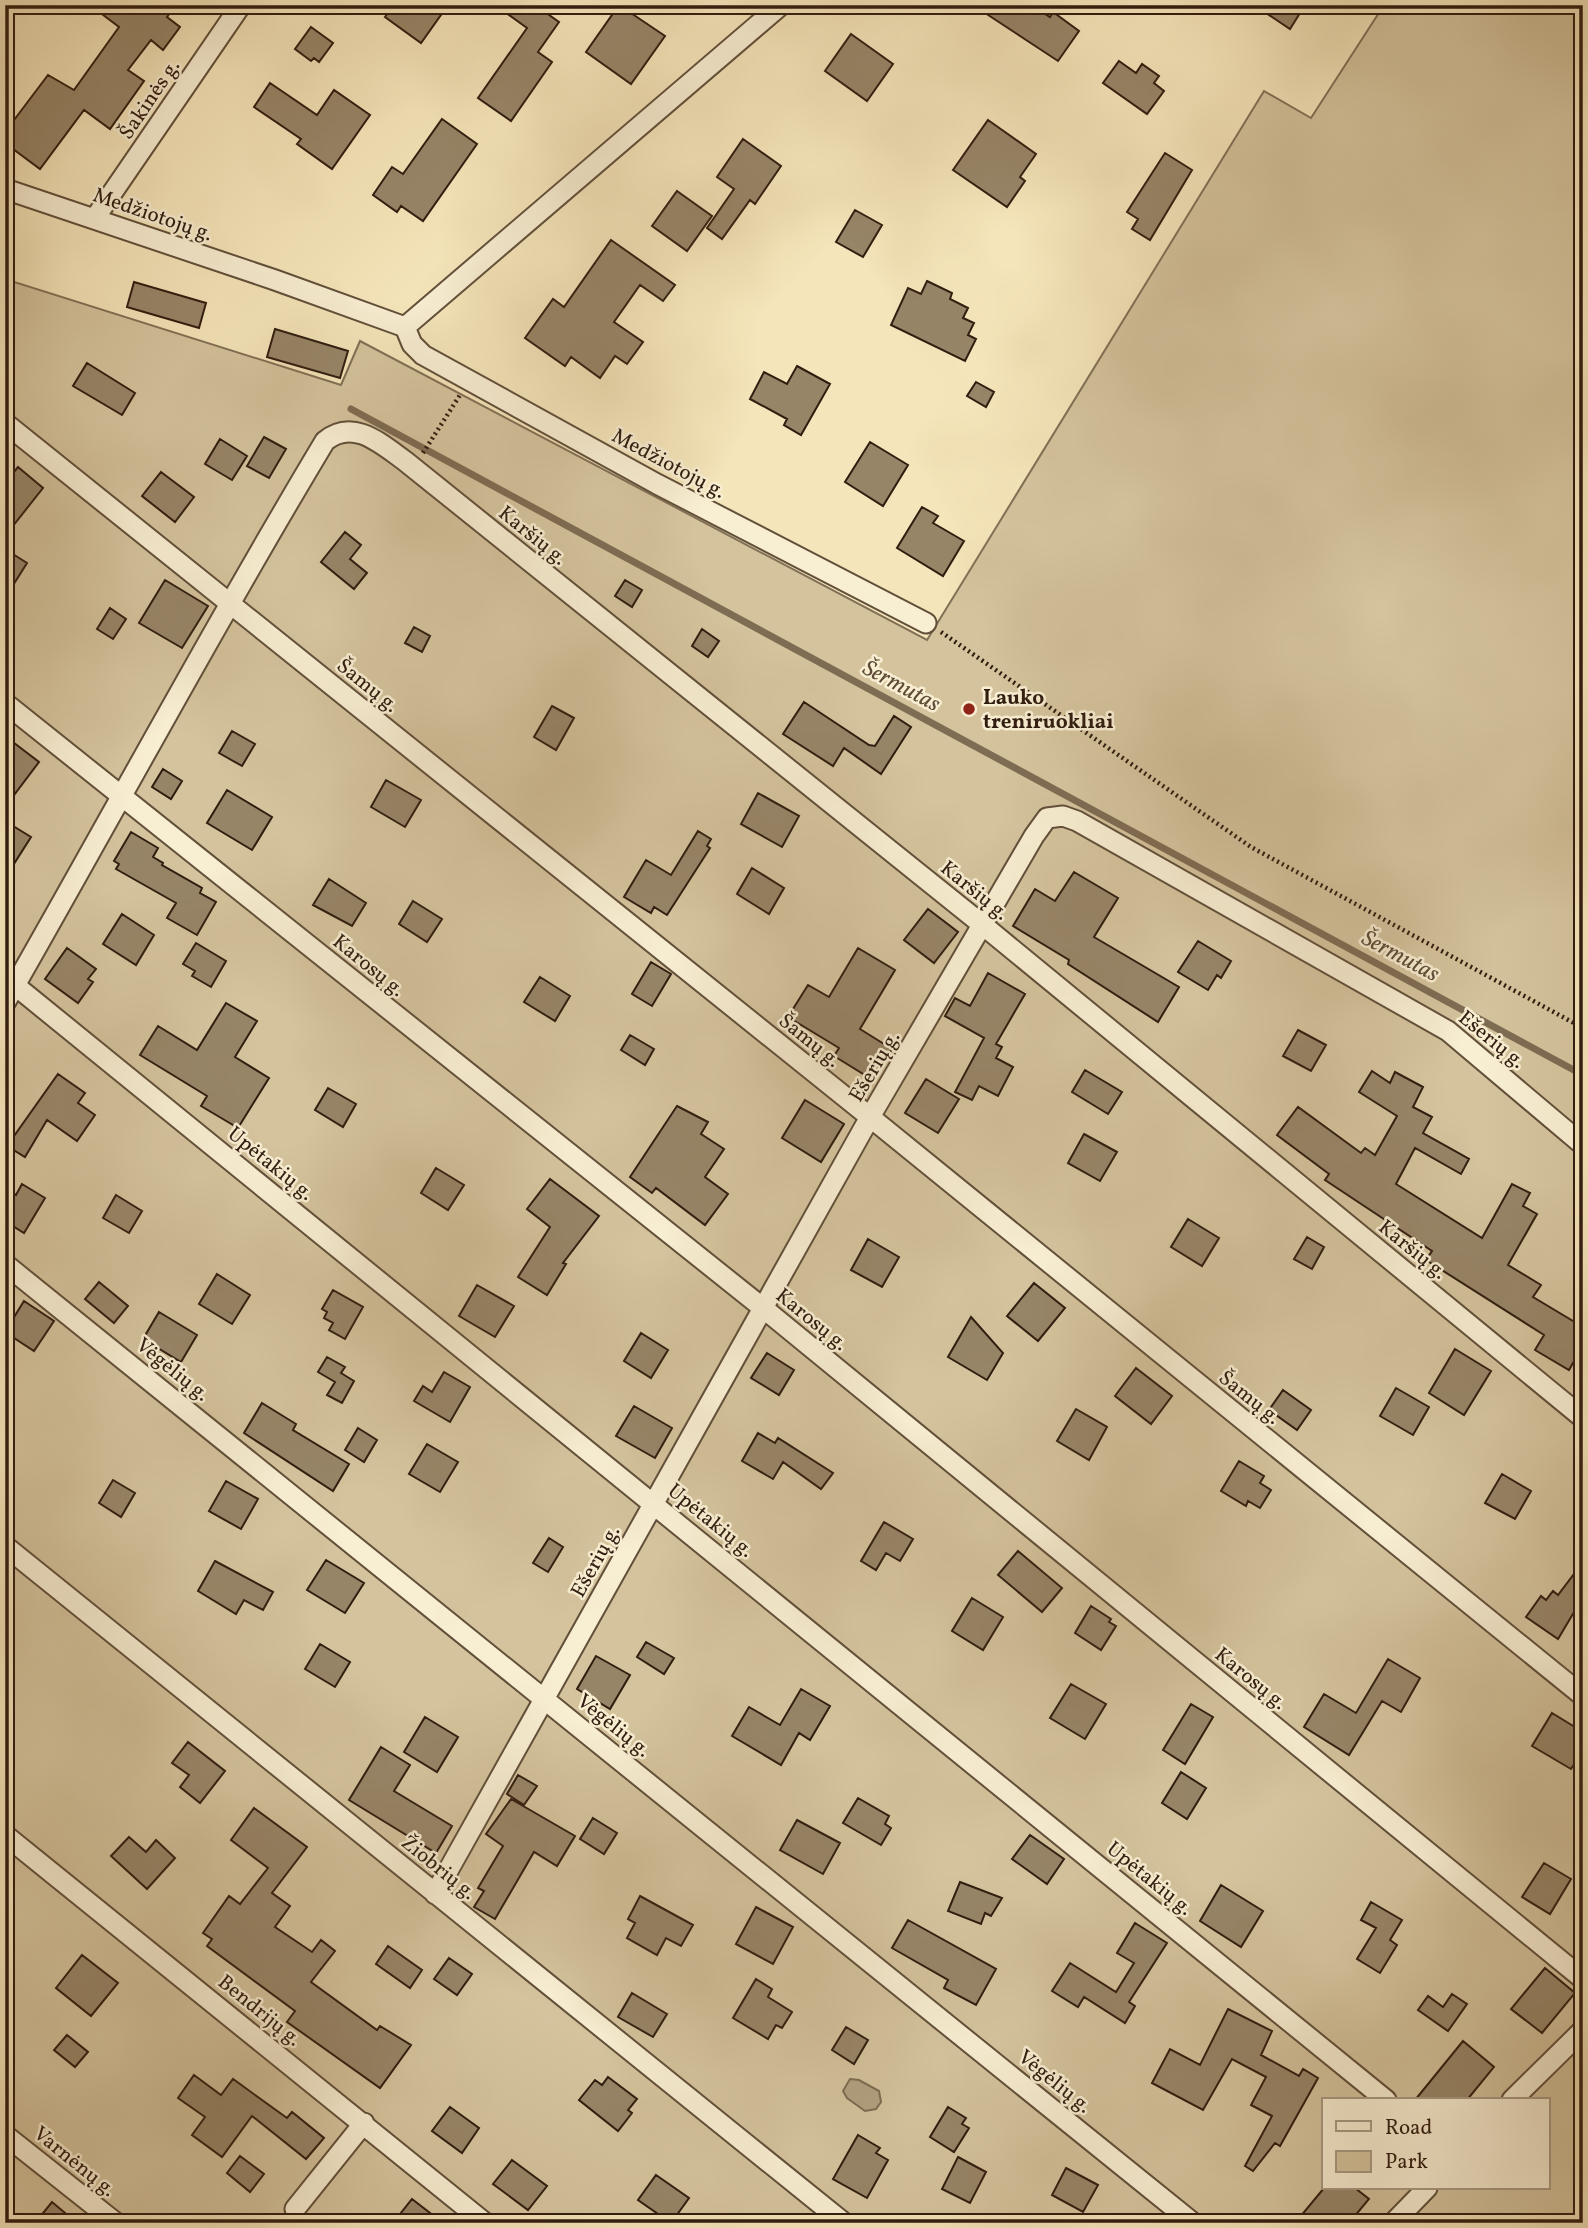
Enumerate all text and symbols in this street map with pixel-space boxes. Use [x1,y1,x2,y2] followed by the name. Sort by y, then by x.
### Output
[113,54,188,146] street label: Šakinės g.
[89,181,216,249] street label: Medžiotojų g.
[606,422,730,506] street label: Medžiotojų g.
[492,500,572,573] street label: Karšių g.
[330,652,404,720] street label: Šamų g.
[857,653,946,721] water label: Šermutas
[983,684,1114,737] place label: Lauko treniruokliai
[961,701,977,717] marker: Lauko treniruokliai
[934,855,1014,928] street label: Karšių g.
[1356,923,1445,991] water label: Šermutas
[326,928,410,1004] street label: Karosų g.
[1451,1004,1531,1076] street label: Ešerių g.
[772,1007,846,1075] street label: Šamų g.
[843,1026,908,1108] street label: Ešerių g.
[221,1120,319,1208] street label: Upėtakių g.
[1372,1214,1452,1287] street label: Karšių g.
[769,1282,853,1358] street label: Karosų g.
[129,1331,215,1409] street label: Vėgėlių g.
[1212,1364,1286,1432] street label: Šamų g.
[661,1477,759,1565] street label: Upėtakių g.
[565,1520,628,1603] street label: Ešerių g.
[1208,1641,1292,1717] street label: Karosų g.
[570,1687,656,1765] street label: Vėgėlių g.
[394,1829,482,1907] street label: Žiobrių g.
[1100,1835,1198,1923] street label: Upėtakių g.
[211,1968,307,2054] street label: Bendrijų g.
[1011,2043,1097,2121] street label: Vėgėlių g.
[1322,2098,1550,2190] legend
[1385,2114,1432,2143] text: Road
[27,2120,121,2204] street label: Varnėnų g.
[1385,2148,1428,2177] text: Park

